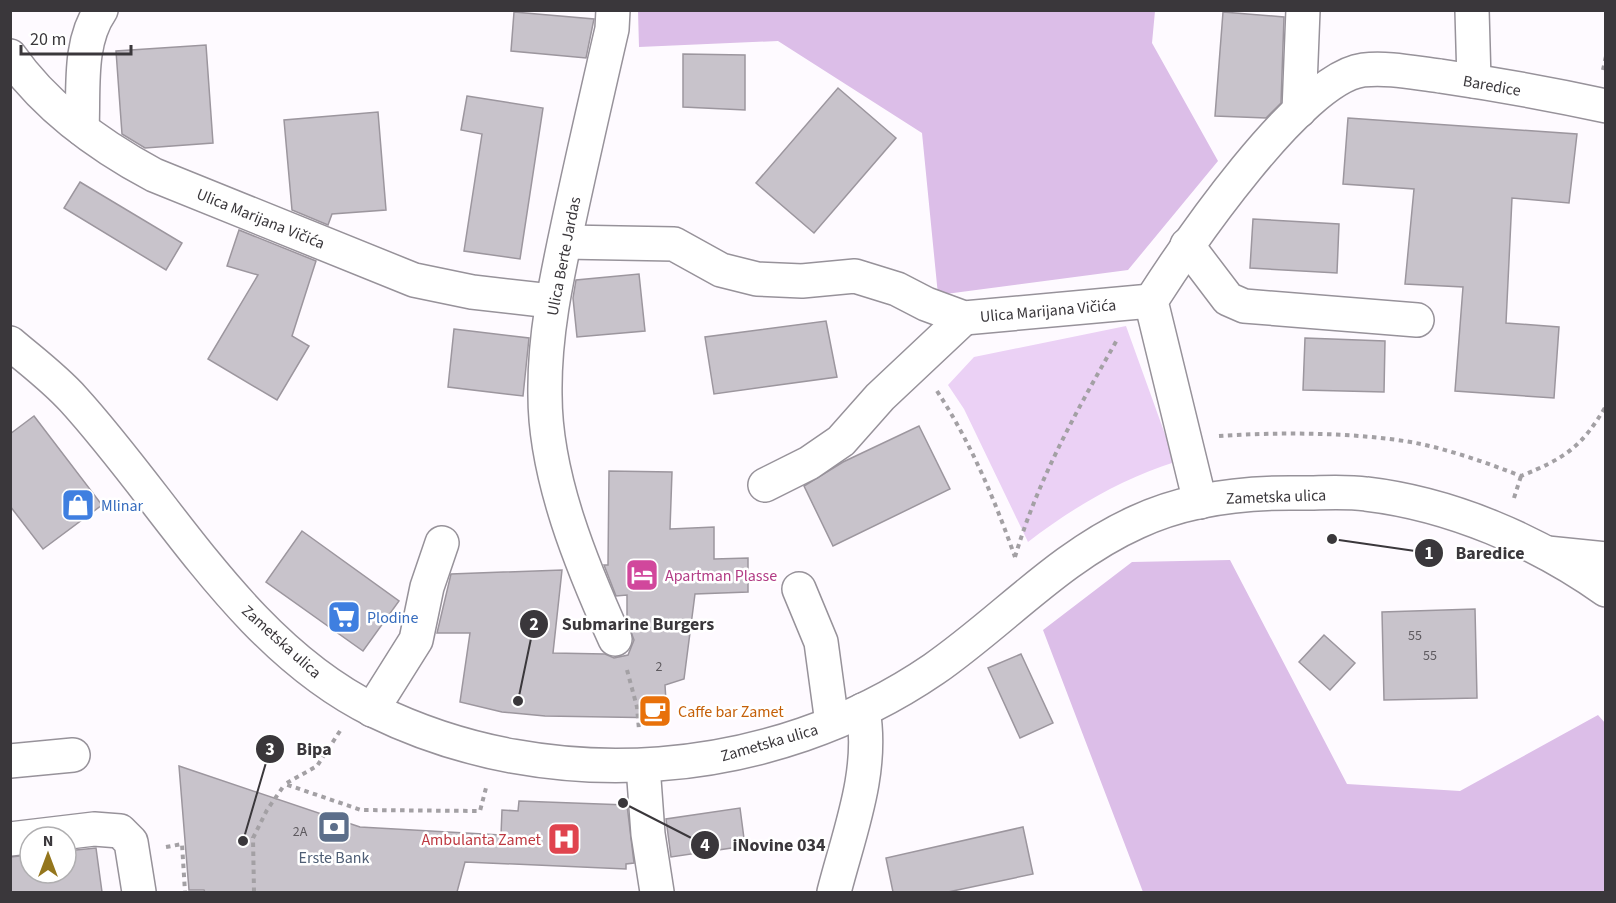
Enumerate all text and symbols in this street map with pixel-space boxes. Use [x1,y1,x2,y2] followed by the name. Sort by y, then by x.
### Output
[21,18,130,56] scale bar
[30,27,66,52] text: 20 m
[1461,70,1523,102] street label: Baredice
[193,183,328,255] street label: Ulica Marijana Vičića
[542,195,586,318] street label: Ulica Berte Jardas
[979,294,1117,328] street label: Ulica Marijana Vičića
[1225,484,1327,510] street label: Zametska ulica
[60,487,96,523] shop icon: Mlinar
[101,495,143,517] place label: Mlinar
[1414,535,1537,571] callout: Baredice
[1424,541,1434,566] text: 1
[1455,541,1525,566] text: Baredice
[624,557,660,593] hotel icon: Apartman Plasse
[665,565,777,587] place label: Apartman Plasse
[326,599,362,635] supermarket icon: Plodine
[237,600,326,683] street label: Zametska ulica
[519,606,726,642] callout: Submarine Burgers
[367,607,418,629] place label: Plodine
[529,612,539,637] text: 2
[562,612,714,637] text: Submarine Burgers
[1408,626,1422,646] house number: 55
[1423,646,1437,666] house number: 55
[656,657,663,677] house number: 2
[637,693,673,729] cafe icon: Caffe bar Zamet
[678,701,784,723] place label: Caffe bar Zamet
[718,719,821,767] street label: Zametska ulica
[255,731,344,767] callout: Bipa
[265,737,275,762] text: 3
[296,737,332,762] text: Bipa
[316,809,352,845] bank icon: Erste Bank
[546,821,582,857] hospital icon: Ambulanta Zamet
[293,822,308,842] house number: 2A
[18,825,78,885] north arrow
[690,827,837,863] callout: iNovine 034
[421,829,542,851] place label: Ambulanta Zamet
[43,830,53,852] text: N
[700,833,710,858] text: 4
[733,833,826,858] text: iNovine 034
[299,847,369,869] place label: Erste Bank

